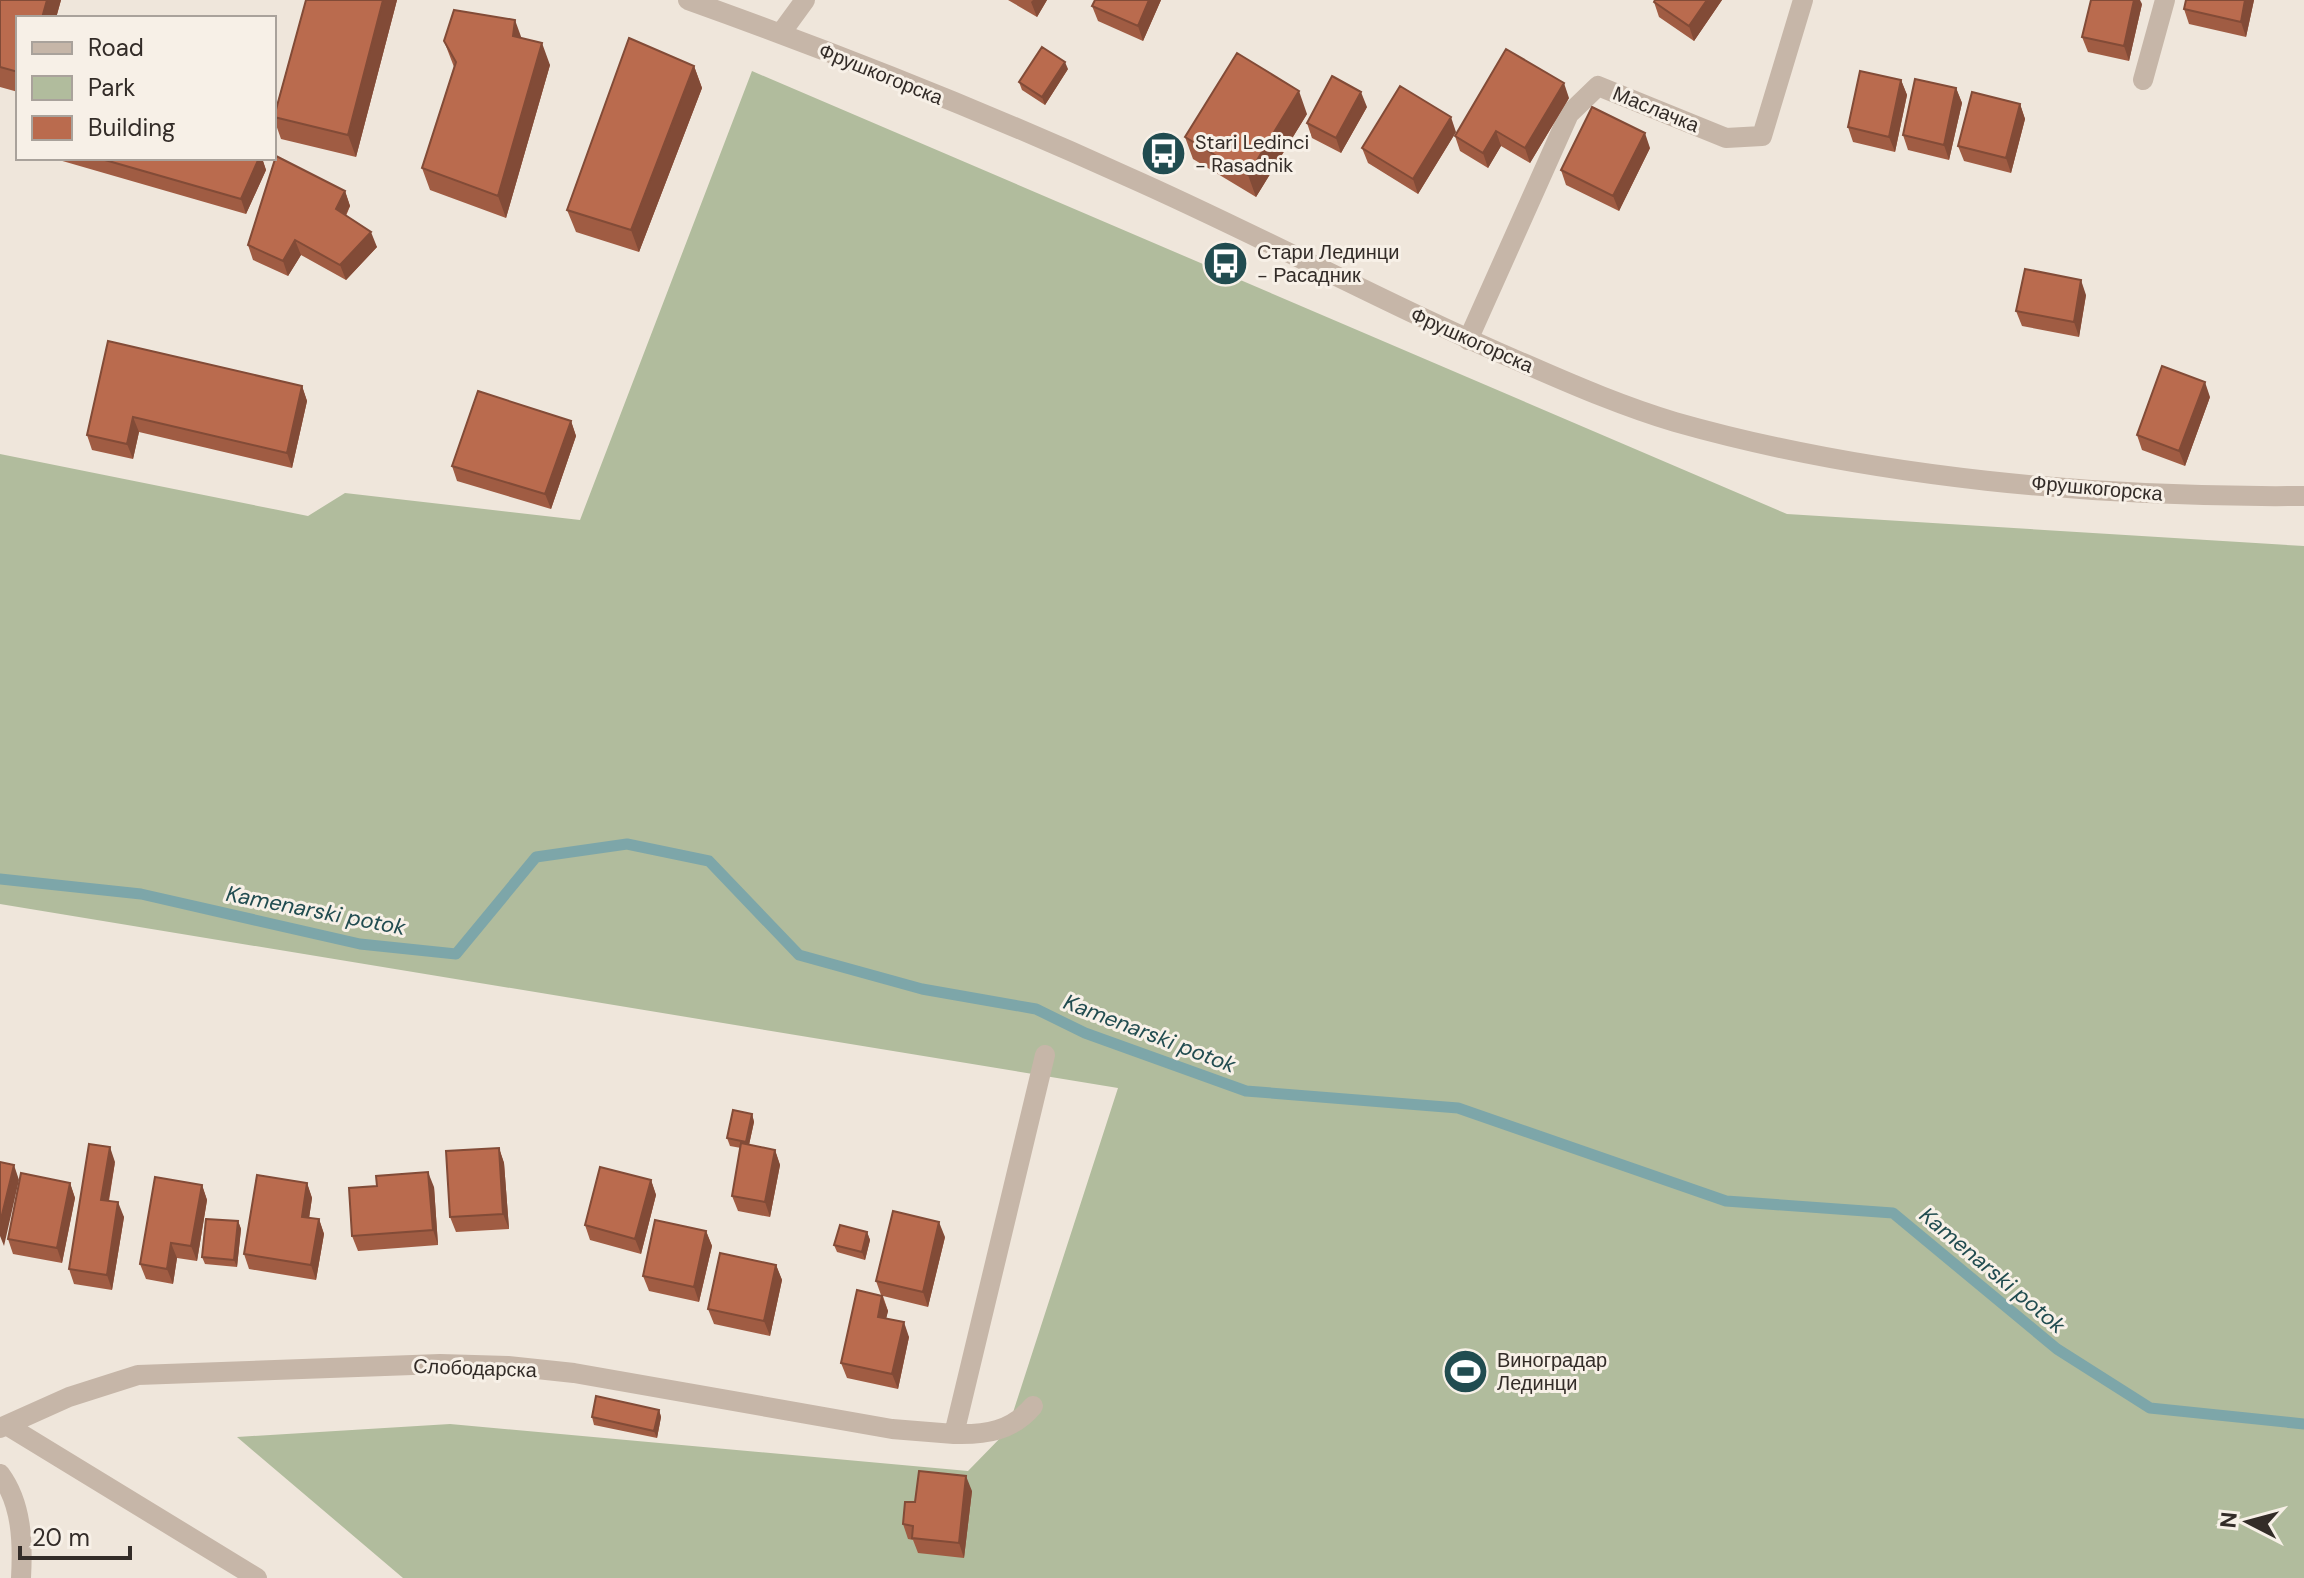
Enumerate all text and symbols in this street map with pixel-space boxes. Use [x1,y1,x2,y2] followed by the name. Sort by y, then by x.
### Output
[16,16,276,160] legend
[88,32,144,63] text: Road
[815,37,948,111] street label: Фрушкогорска
[88,72,135,103] text: Park
[1609,80,1704,138] street label: Маслачка
[88,112,175,143] text: Building
[1195,129,1309,178] place label: Stari Ledinci - Rasadnik
[1140,130,1188,178] bus stop icon: Stari Ledinci - Rasadnik
[1257,239,1399,288] place label: Стари Лединци - Расадник
[1202,240,1250,288] bus stop icon: Стари Лединци - Расадник
[1407,301,1538,379] street label: Фрушкогорска
[2030,469,2165,507] street label: Фрушкогорска
[224,879,409,942] water label: Kamenarski potok
[1059,987,1241,1080] water label: Kamenarski potok
[1913,1201,2072,1341] water label: Kamenarski potok
[1442,1347,1490,1395] sports icon: Виноградар Лединци
[1497,1347,1607,1396] place label: Виноградар Лединци
[413,1353,538,1383] street label: Слободарска
[2208,1482,2288,1562] north arrow
[20,1510,130,1560] scale bar
[2213,1510,2244,1529] text: N
[32,1522,90,1553] text: 20 m

